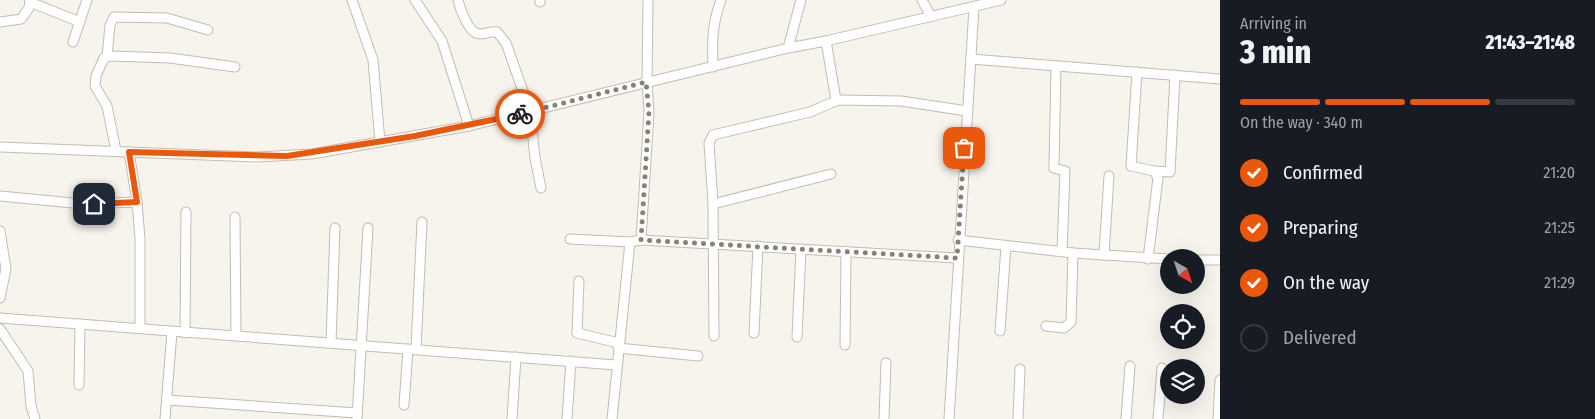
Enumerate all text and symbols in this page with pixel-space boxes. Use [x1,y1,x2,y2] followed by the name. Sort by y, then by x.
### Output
[1240,14,1307,33] text: Arriving in
[1485,31,1575,54] text: 21:43–21:48
[1240,33,1311,71] text: 3 min
[495,89,545,139] courier
[506,100,534,128] icon: bike
[1240,113,1363,132] text: On the way · 340 m
[943,127,985,169] pin
[950,134,978,162] icon: bag
[1240,159,1268,187] icon: check
[1283,161,1363,184] text: Confirmed
[1543,163,1575,182] text: 21:20
[73,183,115,225] pin
[80,190,108,218] icon: home
[1240,214,1268,242] icon: check
[1283,216,1358,239] text: Preparing
[1544,218,1575,237] text: 21:25
[1160,249,1205,294] north arrow
[1160,249,1205,404] map controls
[1240,269,1268,297] icon: check
[1283,271,1369,294] text: On the way
[1544,273,1575,292] text: 21:29
[1160,304,1205,349] button: locate
[1283,326,1357,349] text: Delivered
[1160,359,1205,404] button: layers

